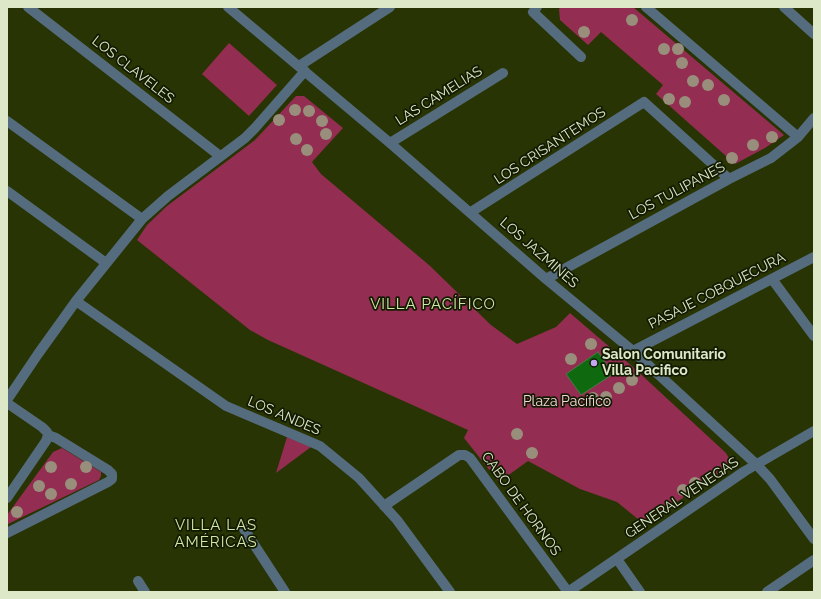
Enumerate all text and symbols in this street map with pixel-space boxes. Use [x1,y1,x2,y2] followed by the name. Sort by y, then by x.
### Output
[88,33,178,107] street label: LOS CLAVELES
[393,63,485,129] street label: LAS CAMELIAS
[491,104,609,188] street label: LOS CRISANTEMOS
[626,159,728,223] street label: LOS TULIPANES
[496,214,582,292] street label: LOS JAZMINES
[646,249,788,333] street label: PASAJE COBQUECURA
[370,295,496,313] district label: VILLA PACÍFICO
[602,347,726,380] place label: Salon Comunitario Villa Pacifico
[589,358,599,368] marker: Salon Comunitario Villa Pacifico
[245,393,323,439] street label: LOS ANDES
[523,394,611,410] park label: Plaza Pacífico
[478,449,564,559] street label: CABO DE HORNOS
[622,454,742,542] street label: GENERAL VENEGAS
[174,516,258,551] district label: VILLA LAS AMÉRICAS

